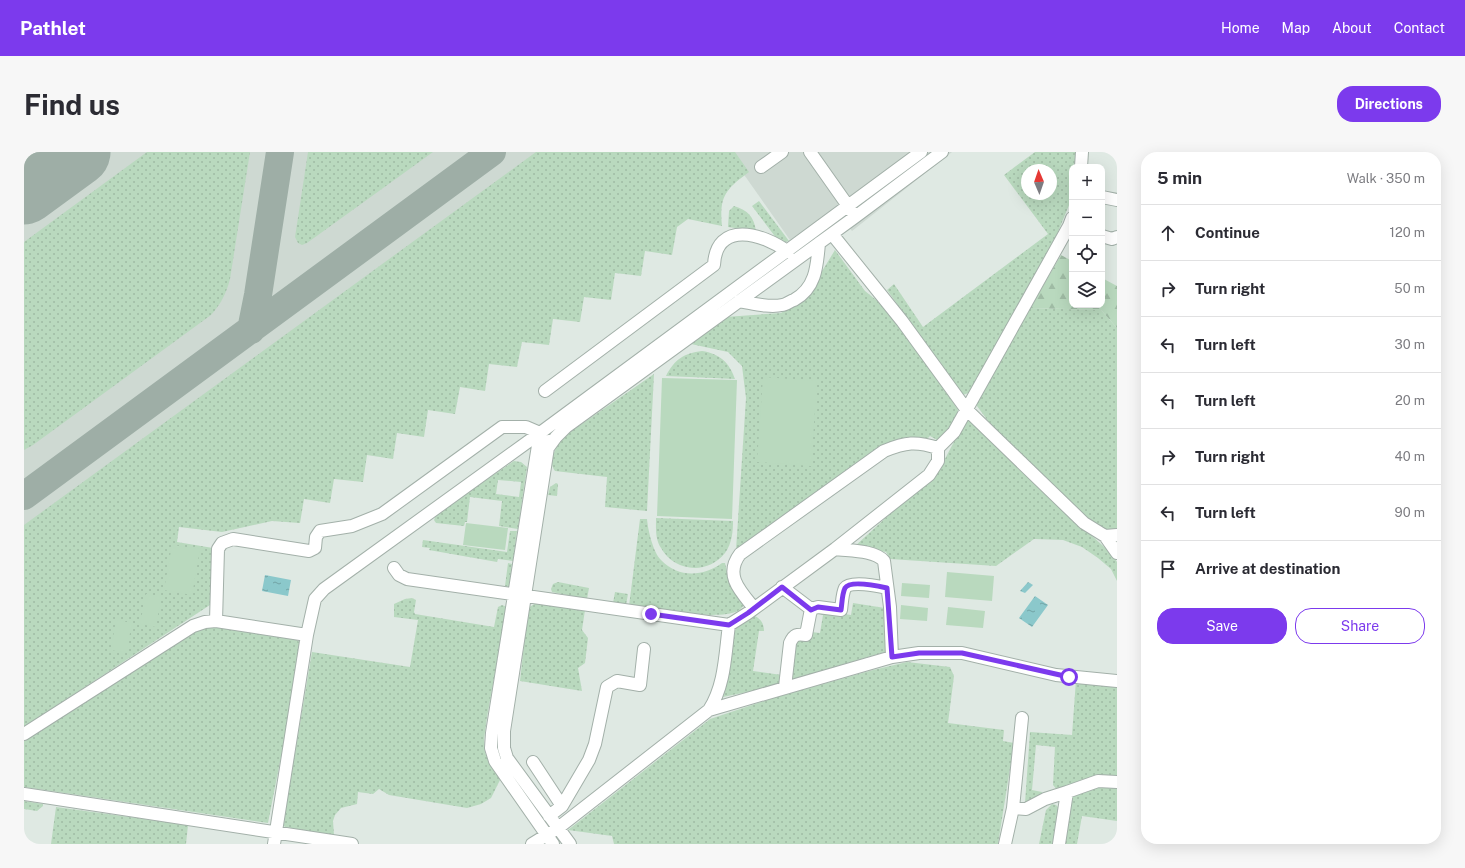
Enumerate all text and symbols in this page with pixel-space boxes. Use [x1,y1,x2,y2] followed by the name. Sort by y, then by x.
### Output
[20,17,86,39] text: Pathlet
[1221,20,1260,36] text: Home
[1282,20,1310,36] text: Map
[1332,20,1372,36] text: About
[1394,20,1445,36] text: Contact
[1337,86,1441,122] button: Directions
[24,88,120,121] text: Find us
[1021,164,1057,200] north arrow
[1069,164,1105,308] map controls
[1069,164,1105,200] button: +
[1157,168,1202,188] text: 5 min
[1347,171,1425,186] text: Walk · 350 m
[1069,200,1105,236] button: −
[1157,222,1179,244] icon: ahead
[1195,224,1260,241] text: Continue
[1390,225,1425,240] text: 120 m
[1069,236,1105,272] button: locate
[1069,272,1105,308] button: layers
[1157,278,1179,300] icon: right
[1195,280,1265,297] text: Turn right
[1394,281,1425,296] text: 50 m
[1157,334,1179,356] icon: left
[1195,336,1256,353] text: Turn left
[1395,337,1425,352] text: 30 m
[1157,390,1179,412] icon: left
[1195,392,1256,409] text: Turn left
[1395,393,1425,408] text: 20 m
[1157,446,1179,468] icon: right
[1195,448,1265,465] text: Turn right
[1394,449,1425,464] text: 40 m
[1157,502,1179,524] icon: left
[1195,504,1256,521] text: Turn left
[1395,505,1425,520] text: 90 m
[1157,558,1179,580] icon: arrive
[1195,560,1340,577] text: Arrive at destination
[642,605,660,623] route end
[1157,608,1287,644] button: Save
[1295,608,1425,644] button: Share
[1060,668,1078,686] route start

